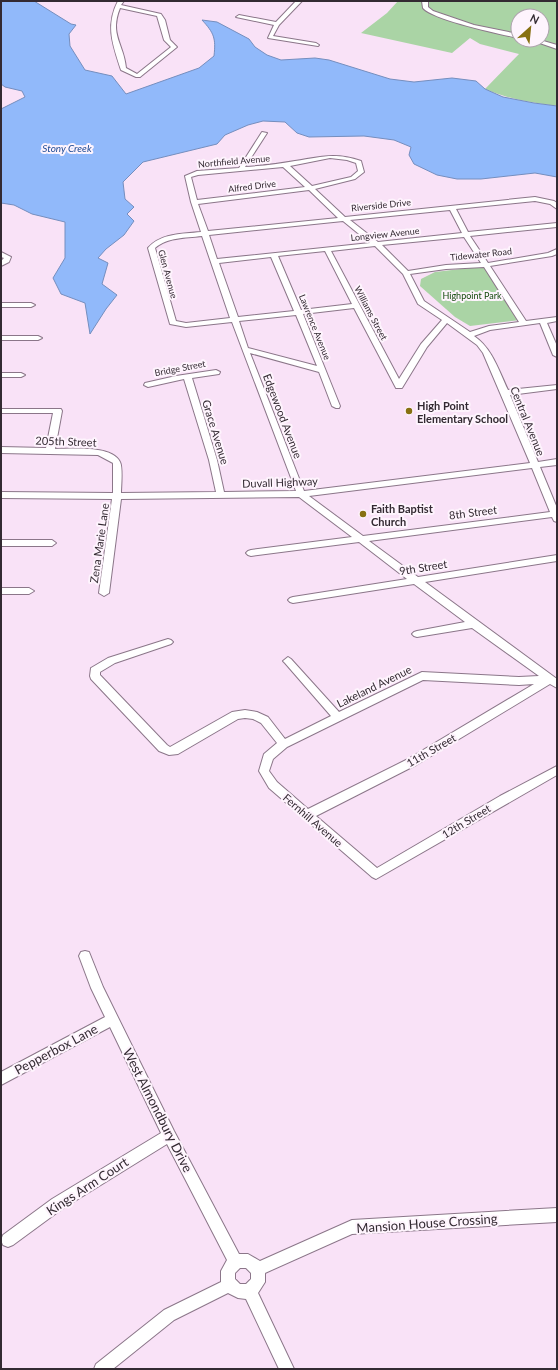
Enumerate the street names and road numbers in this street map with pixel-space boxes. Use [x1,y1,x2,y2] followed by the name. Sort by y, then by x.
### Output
[198,152,271,170] street label: Northfield Avenue
[228,178,277,194] street label: Alfred Drive
[351,196,412,214] street label: Riverside Drive
[350,225,420,243] street label: Longview Avenue
[450,245,512,263] street label: Tidewater Road
[156,248,180,300] street label: Glen Avenue
[352,284,390,343] street label: Williams Street
[297,293,333,362] street label: Lawrence Avenue
[154,358,207,378] street label: Bridge Street
[261,372,305,460] street label: Edgewood Avenue
[508,384,548,458] street label: Central Avenue
[200,398,232,466] street label: Grace Avenue
[35,433,97,449] street label: 205th Street
[242,474,318,490] street label: Duvall Highway
[87,502,111,584] street label: Zena Marie Lane
[448,503,498,521] street label: 8th Street
[398,557,448,577] street label: 9th Street
[335,662,414,710] street label: Lakeland Avenue
[404,731,458,769] street label: 11th Street
[281,791,346,849] street label: Fernhill Avenue
[439,801,493,841] street label: 12th Street
[12,1020,100,1078] street label: Pepperbox Lane
[120,1045,196,1175] street label: West Almondbury Drive
[43,1153,131,1218] street label: Kings Arm Court
[356,1210,498,1236] street label: Mansion House Crossing

